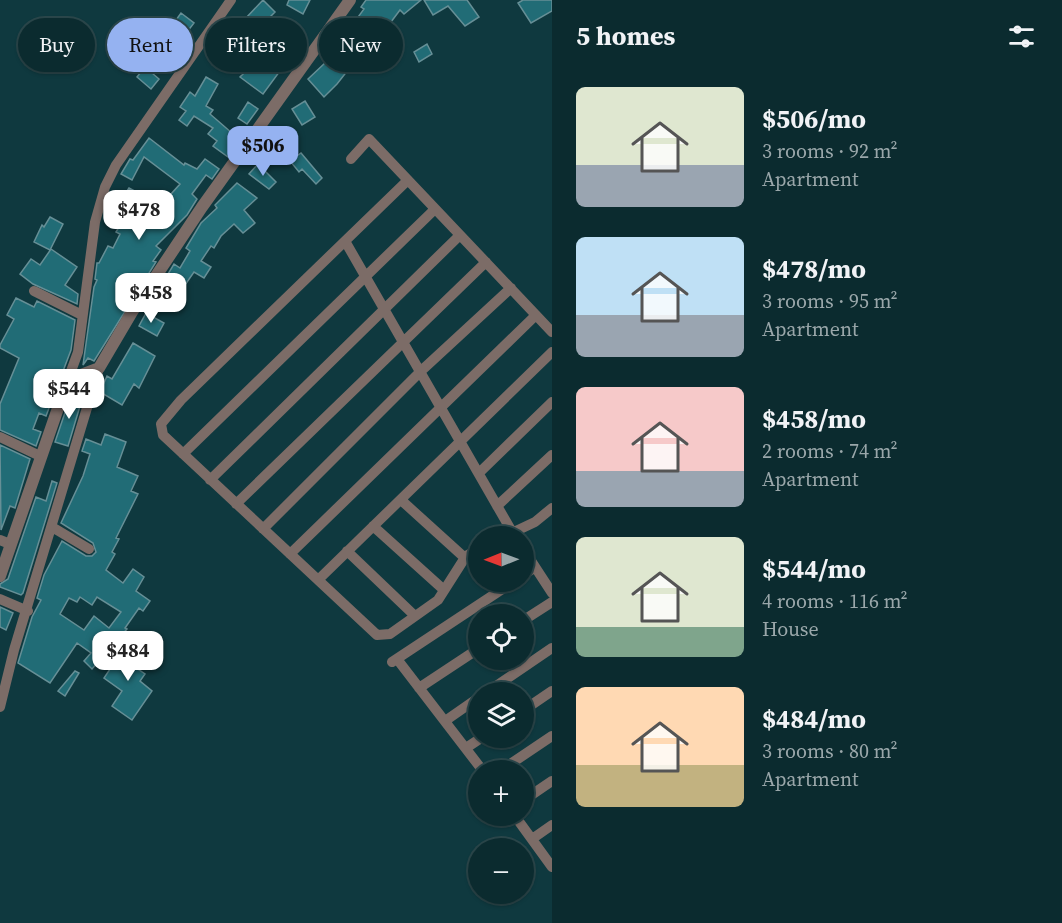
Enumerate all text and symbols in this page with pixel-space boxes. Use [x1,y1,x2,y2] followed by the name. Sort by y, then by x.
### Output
[18,18,95,72] chip: Buy
[107,18,193,72] chip: Rent
[205,18,307,72] chip: Filters
[319,18,403,72] chip: New
[576,18,675,54] text: 5 homes
[1005,20,1038,53] icon: filters
[762,101,866,137] text: $506/mo
[624,111,696,183] icon: home
[227,126,299,177] pin: $506
[241,131,285,159] text: $506
[762,137,898,165] text: 3 rooms · 92 m²
[762,165,859,193] text: Apartment
[103,190,175,241] pin: $478
[117,195,161,223] text: $478
[762,251,866,287] text: $478/mo
[624,261,696,333] icon: home
[115,273,187,324] pin: $458
[129,278,173,306] text: $458
[762,287,898,315] text: 3 rooms · 95 m²
[762,315,859,343] text: Apartment
[33,369,105,420] pin: $544
[47,374,91,402] text: $544
[762,401,866,437] text: $458/mo
[624,411,696,483] icon: home
[762,437,898,465] text: 2 rooms · 74 m²
[762,465,859,493] text: Apartment
[468,526,534,592] north arrow
[468,526,534,904] map controls
[762,551,866,587] text: $544/mo
[624,561,696,633] icon: home
[762,587,908,615] text: 4 rooms · 116 m²
[468,604,534,670] button: locate
[762,615,819,643] text: House
[92,631,164,682] pin: $484
[106,636,150,664] text: $484
[468,682,534,748] button: layers
[762,701,866,737] text: $484/mo
[624,711,696,783] icon: home
[762,737,898,765] text: 3 rooms · 80 m²
[468,760,534,826] button: +
[762,765,859,793] text: Apartment
[468,838,534,904] button: −

